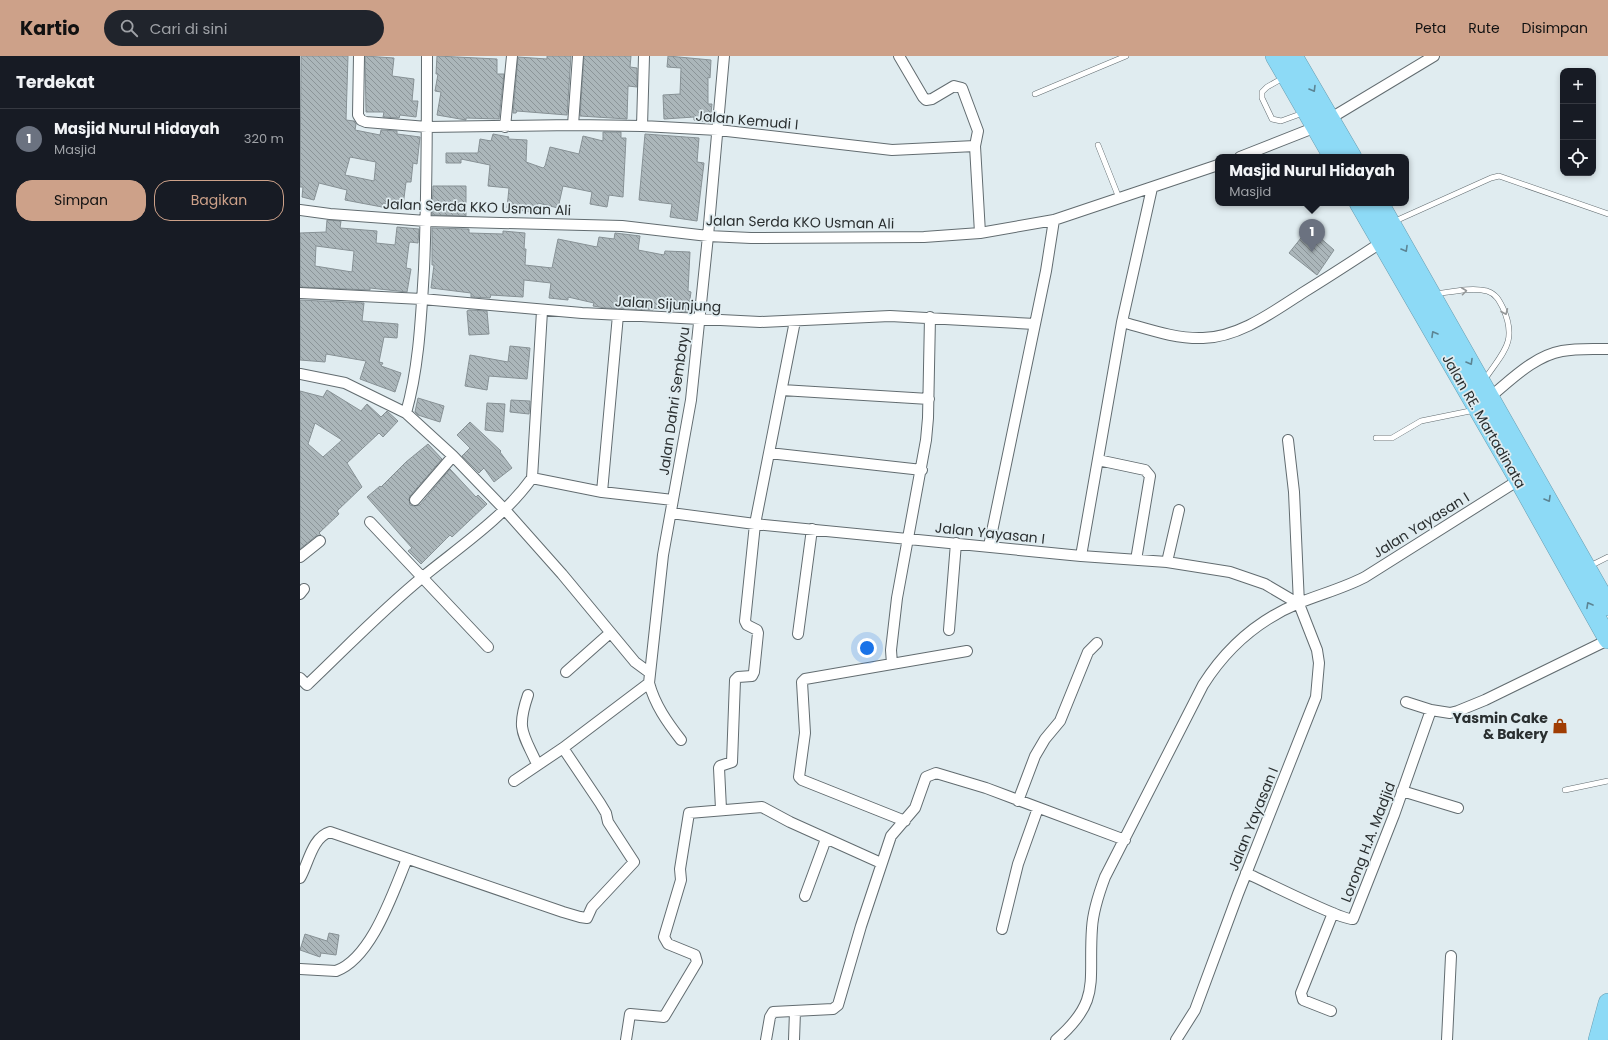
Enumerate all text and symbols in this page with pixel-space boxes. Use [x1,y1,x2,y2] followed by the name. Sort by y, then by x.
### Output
[104,10,384,46] search box
[20,15,80,42] text: Kartio
[118,17,140,39] icon: search
[150,18,227,39] text: Cari di sini
[1415,18,1446,38] text: Peta
[1468,18,1500,38] text: Rute
[1522,18,1588,38] text: Disimpan
[1560,68,1596,176] map controls
[1560,68,1596,104] button: +
[16,70,95,94] text: Terdekat
[1308,85,1316,92] one-way arrow
[1560,104,1596,140] button: −
[695,106,799,134] street label: Jalan Kemudi I
[54,118,220,139] text: Masjid Nurul Hidayah
[27,129,31,148] text: 1
[244,129,284,148] text: 320 m
[54,140,96,159] text: Masjid
[1560,140,1596,176] button: locate
[1215,154,1409,206] popup
[1229,160,1395,181] text: Masjid Nurul Hidayah
[16,180,146,221] button: Simpan
[154,180,284,221] button: Bagikan
[1229,182,1271,201] text: Masjid
[382,194,572,220] street label: Jalan Serda KKO Usman Ali
[706,210,894,234] street label: Jalan Serda KKO Usman Ali
[1299,219,1325,252] pin: 1
[1400,245,1407,252] one-way arrow
[1461,287,1467,296] one-way arrow
[614,291,722,317] street label: Jalan Sijunjung
[1500,309,1508,316] one-way arrow
[654,325,694,477] street label: Jalan Dahri Sembayu
[1432,331,1439,338] one-way arrow
[1437,350,1531,492] street label: Jalan RE. Martadinata
[1465,358,1472,365] one-way arrow
[1369,487,1473,563] street label: Jalan Yayasan I
[1543,495,1550,502] one-way arrow
[934,517,1046,549] street label: Jalan Yayasan I
[1586,602,1594,609] one-way arrow
[857,638,877,658] your location
[1452,708,1548,744] place label: Yasmin Cake & Bakery
[1551,717,1569,735] shop icon: Yasmin Cake & Bakery
[1223,764,1283,874] street label: Jalan Yayasan I
[1336,779,1400,905] street label: Lorong H.A. Madjid

